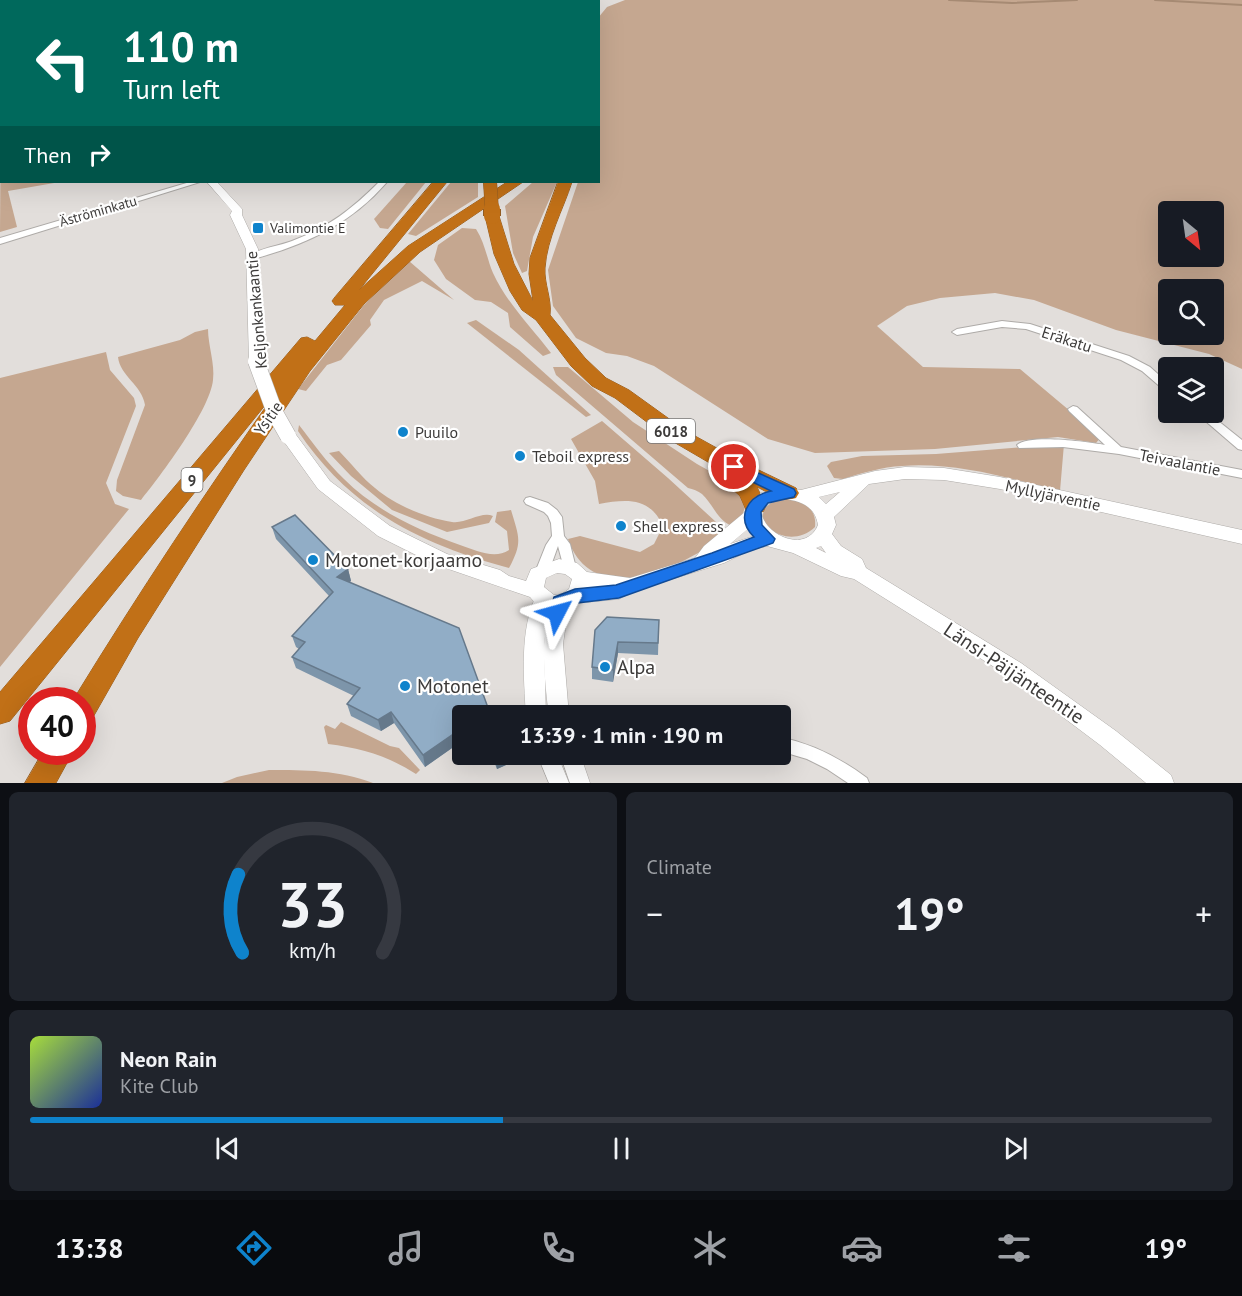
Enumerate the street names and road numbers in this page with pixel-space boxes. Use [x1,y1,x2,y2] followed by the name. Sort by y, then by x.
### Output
[57,191,139,231] street label: Äströminkatu
[241,250,271,370] street label: Keljonkankaantie
[1039,322,1095,356] street label: Eräkatu
[249,397,287,439] street label: Ysitie
[647,419,695,443] road number: 6018
[1138,444,1222,480] street label: Teivaalantie
[182,468,202,492] road number: 9
[1004,475,1102,515] street label: Myllyjärventie
[939,616,1089,730] street label: Länsi-Päijänteentie

